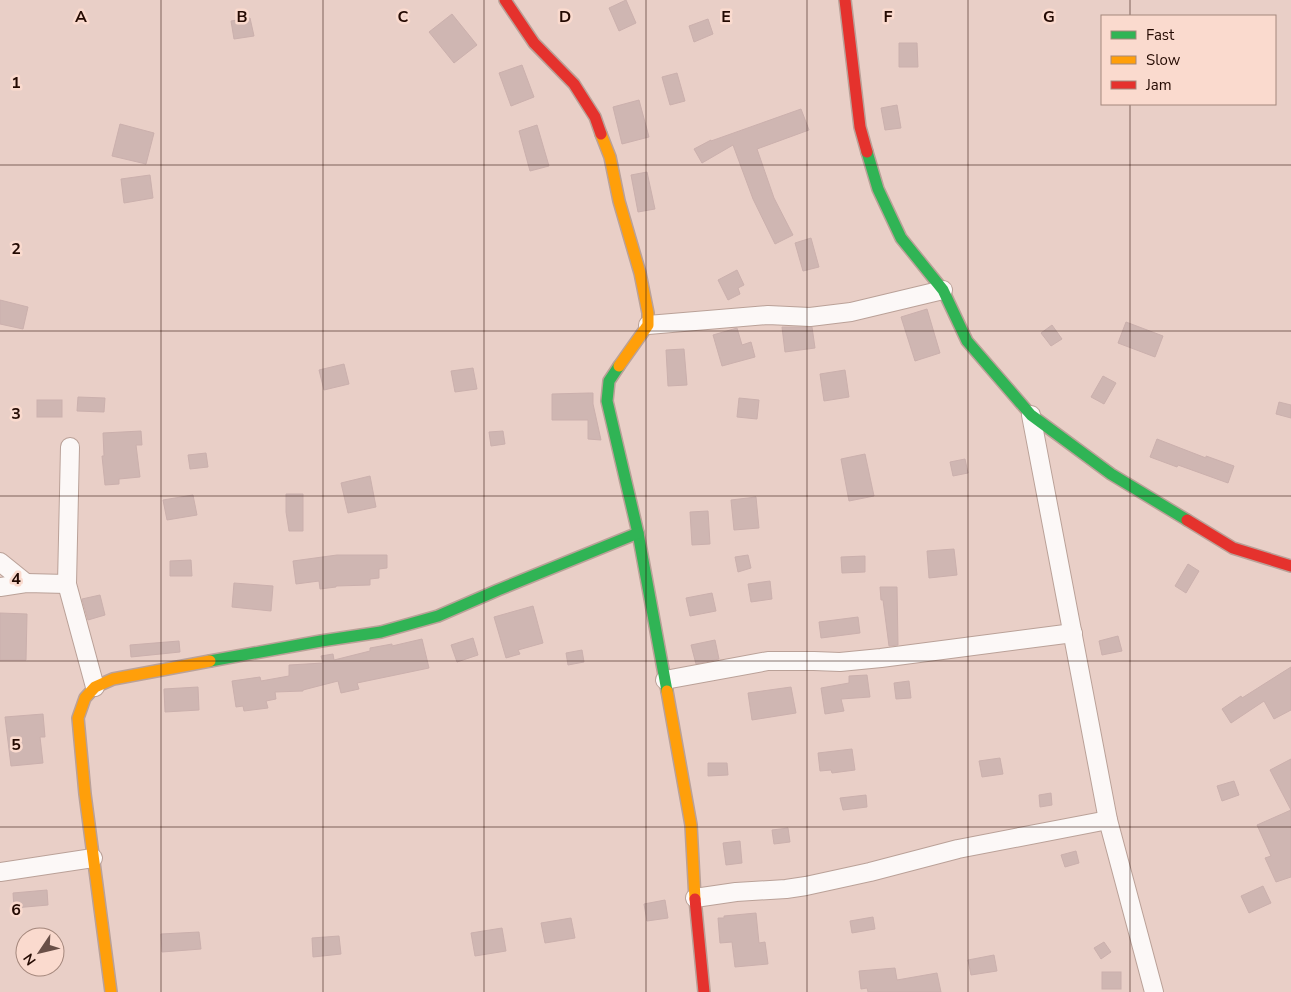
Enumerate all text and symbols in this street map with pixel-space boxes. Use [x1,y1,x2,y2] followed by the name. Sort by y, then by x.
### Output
[75,6,87,28] text: A
[236,6,248,28] text: B
[398,6,409,28] text: C
[559,6,571,28] text: D
[721,6,731,28] text: E
[884,6,893,28] text: F
[1043,6,1055,28] text: G
[1101,15,1276,105] legend
[1146,25,1175,45] text: Fast
[1146,50,1181,70] text: Slow
[11,72,21,94] text: 1
[1145,75,1172,95] text: Jam
[11,238,21,260] text: 2
[11,403,21,425] text: 3
[11,568,21,590] text: 4
[11,734,21,756] text: 5
[11,899,21,921] text: 6
[15,927,65,977] north arrow
[19,949,41,969] text: N

